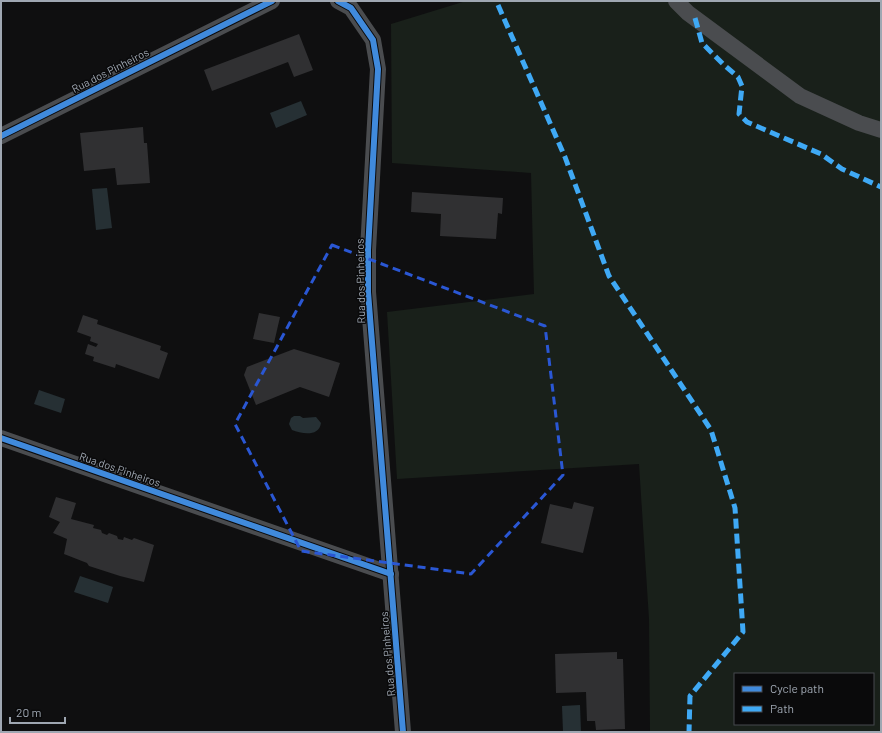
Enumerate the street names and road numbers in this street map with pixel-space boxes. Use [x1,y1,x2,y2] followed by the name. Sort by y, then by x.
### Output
[69,45,151,95] street label: Rua dos Pinheiros
[353,238,367,324] street label: Rua dos Pinheiros
[78,449,162,489] street label: Rua dos Pinheiros
[377,611,397,697] street label: Rua dos Pinheiros

